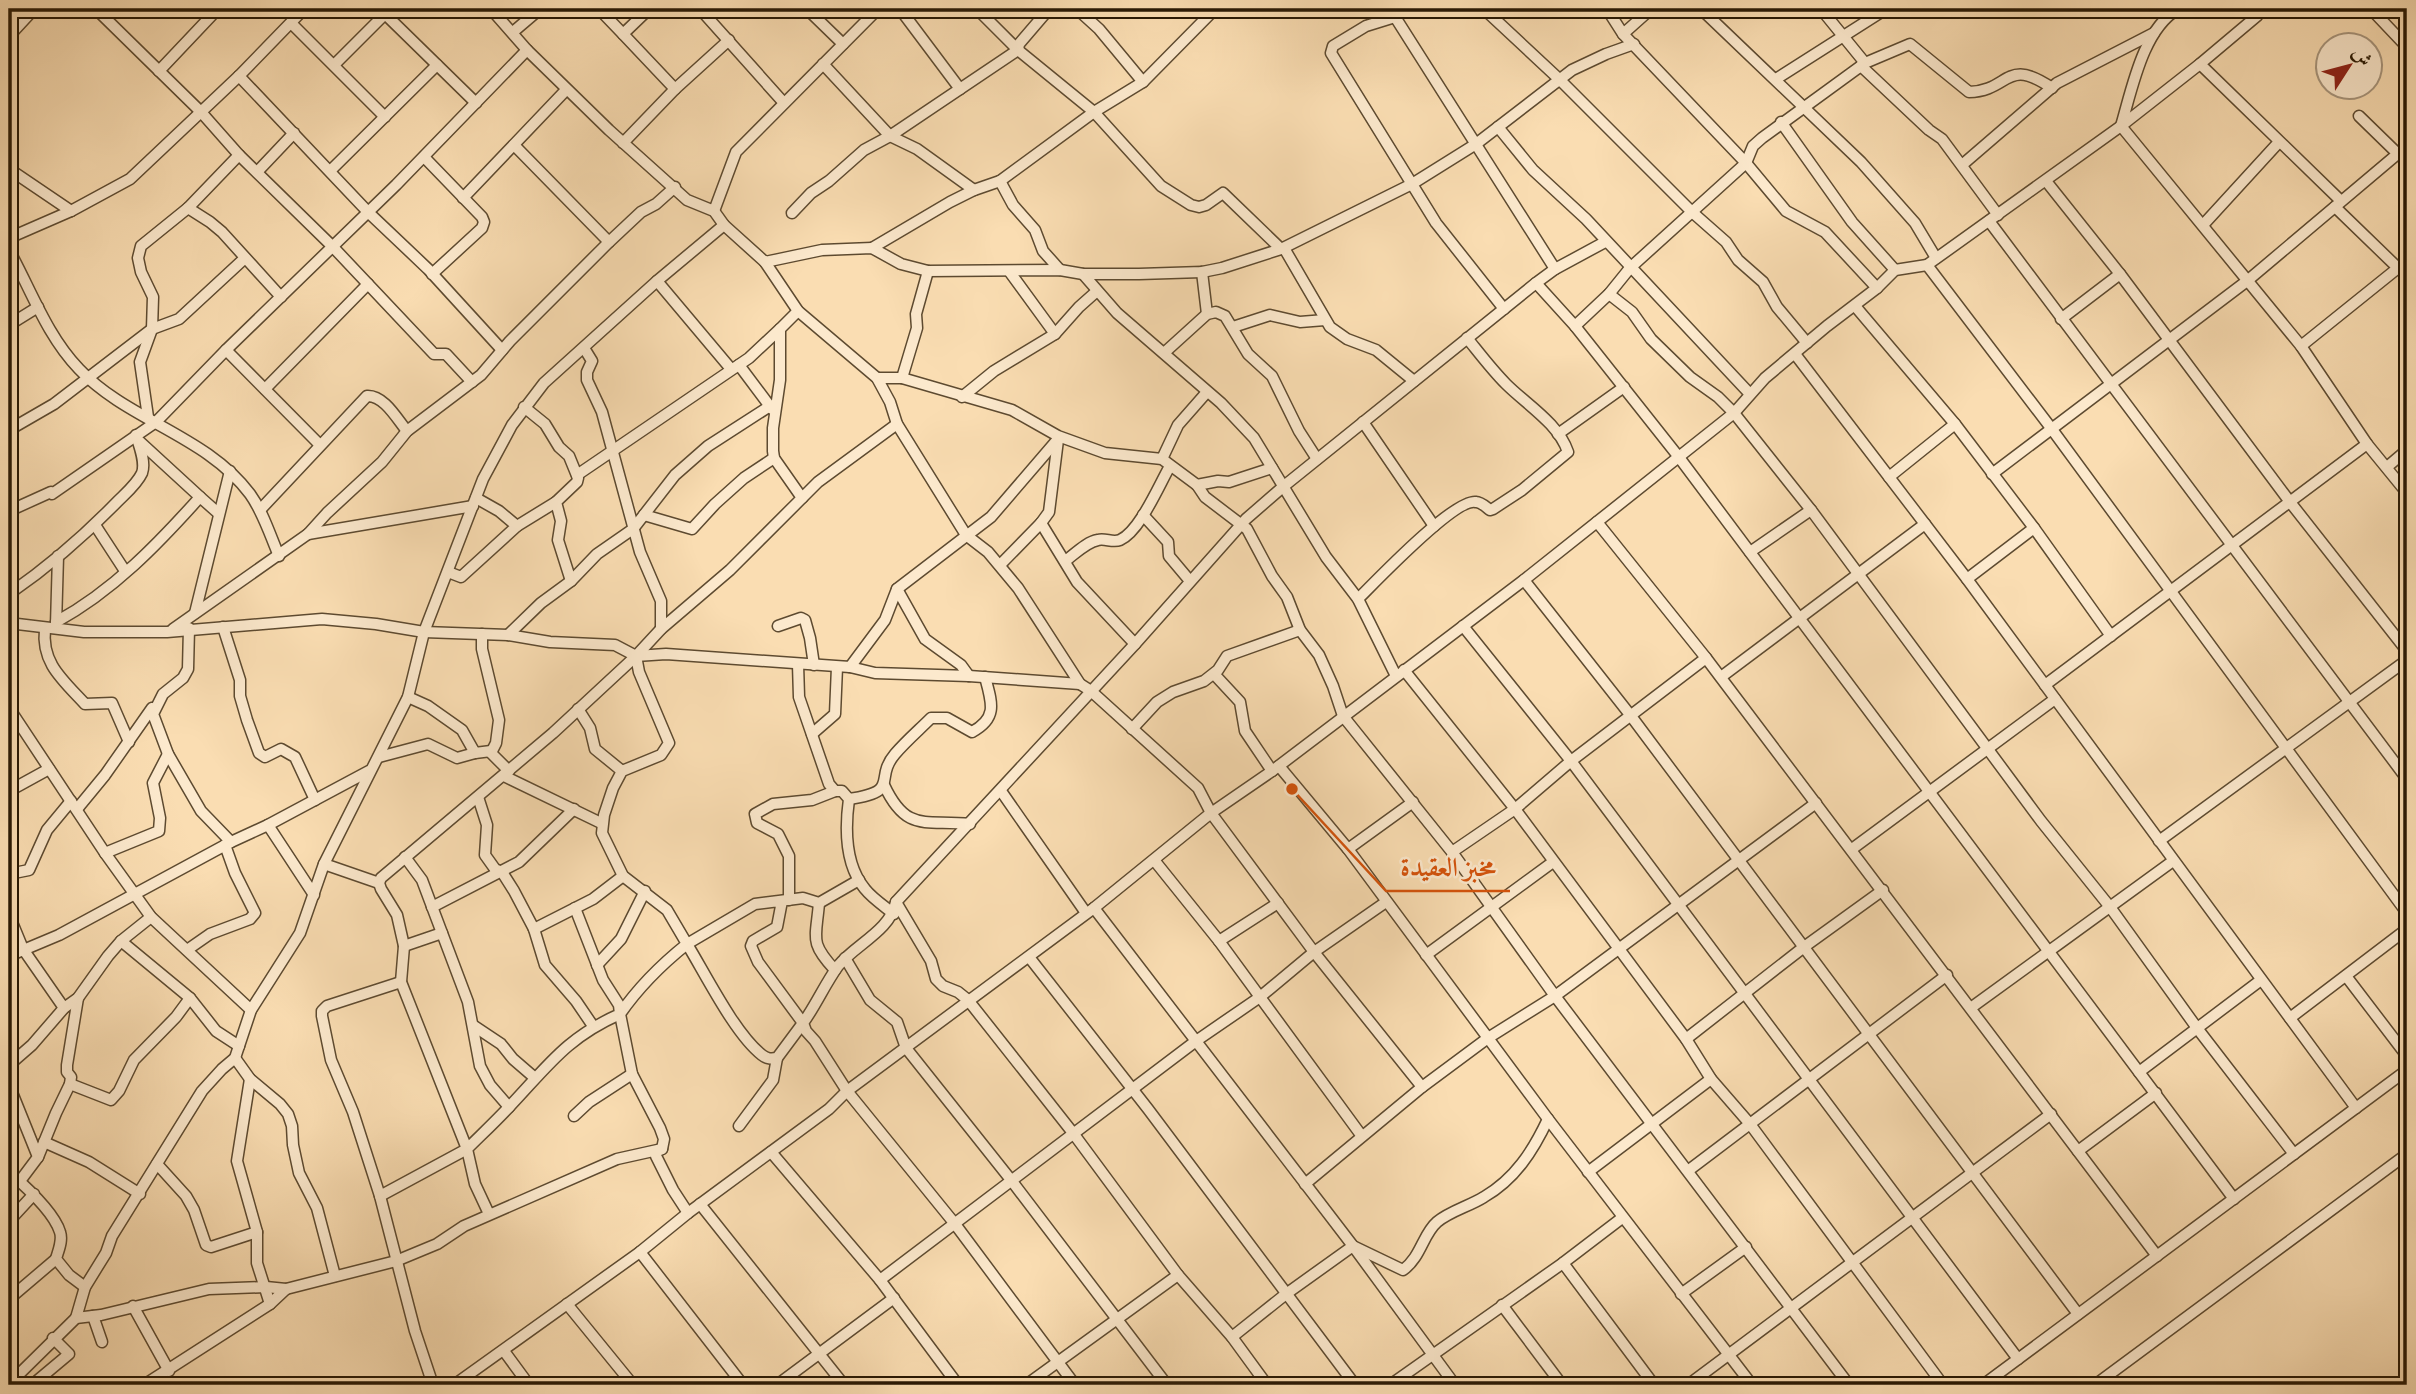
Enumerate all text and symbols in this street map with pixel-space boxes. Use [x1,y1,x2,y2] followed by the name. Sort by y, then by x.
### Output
[2314,32,2384,102] north arrow
[2344,42,2377,73] text: ش
[1386,844,1510,891] callout: مخبز العقيدة
[1400,851,1497,888] text: مخبز العقيدة

